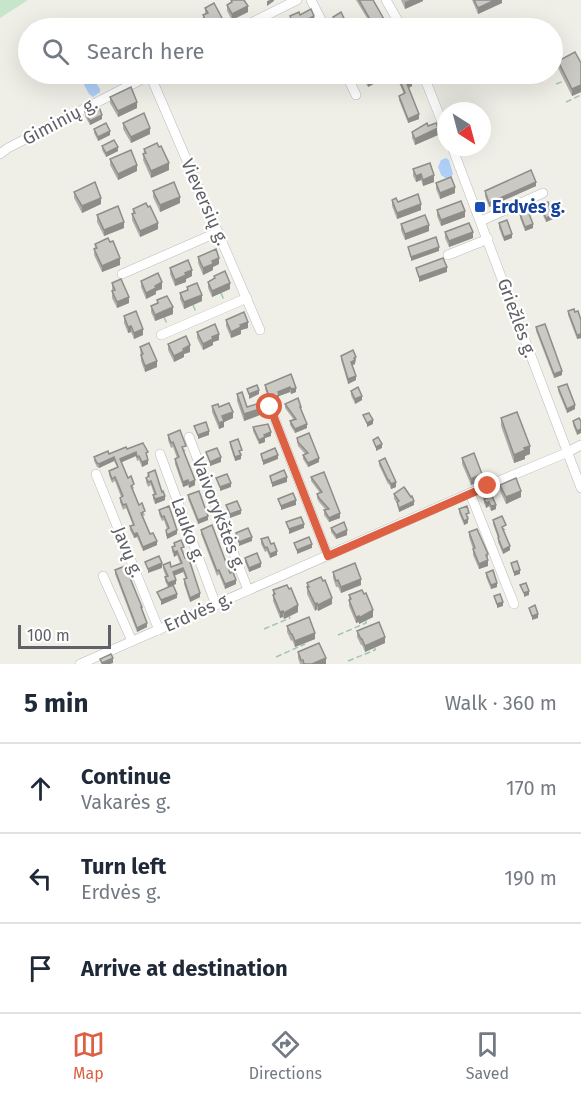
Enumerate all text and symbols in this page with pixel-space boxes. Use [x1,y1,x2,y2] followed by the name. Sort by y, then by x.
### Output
[18,18,563,84] search box
[39,35,72,68] icon: search
[87,38,205,65] text: Search here
[19,92,101,150] street label: Giminių g.
[437,102,491,156] north arrow
[176,155,234,249] street label: Vieversių g.
[492,196,565,218] place label: Erdvės g.
[473,200,487,214] marker: Erdvės g.
[493,275,541,361] street label: Griežlės g.
[256,393,282,419] route start
[187,454,251,574] street label: Vaivorykštės g.
[474,472,500,498] route end
[166,495,210,565] street label: Lauko g.
[108,523,148,581] street label: Javų g.
[161,587,235,637] street label: Erdvės g.
[18,622,111,650] scale bar
[27,626,70,645] text: 100 m
[24,688,88,719] text: 5 min
[445,691,557,715] text: Walk · 360 m
[81,763,171,790] text: Continue
[24,772,57,805] icon: ahead
[506,776,557,800] text: 170 m
[81,790,171,814] text: Vakarės g.
[81,853,166,880] text: Turn left
[24,862,57,895] icon: left
[504,866,557,890] text: 190 m
[81,880,161,904] text: Erdvės g.
[24,952,57,985] icon: arrive
[81,955,288,982] text: Arrive at destination
[72,1028,105,1083] tab: Map
[249,1028,322,1083] tab: Directions
[466,1028,509,1083] tab: Saved

